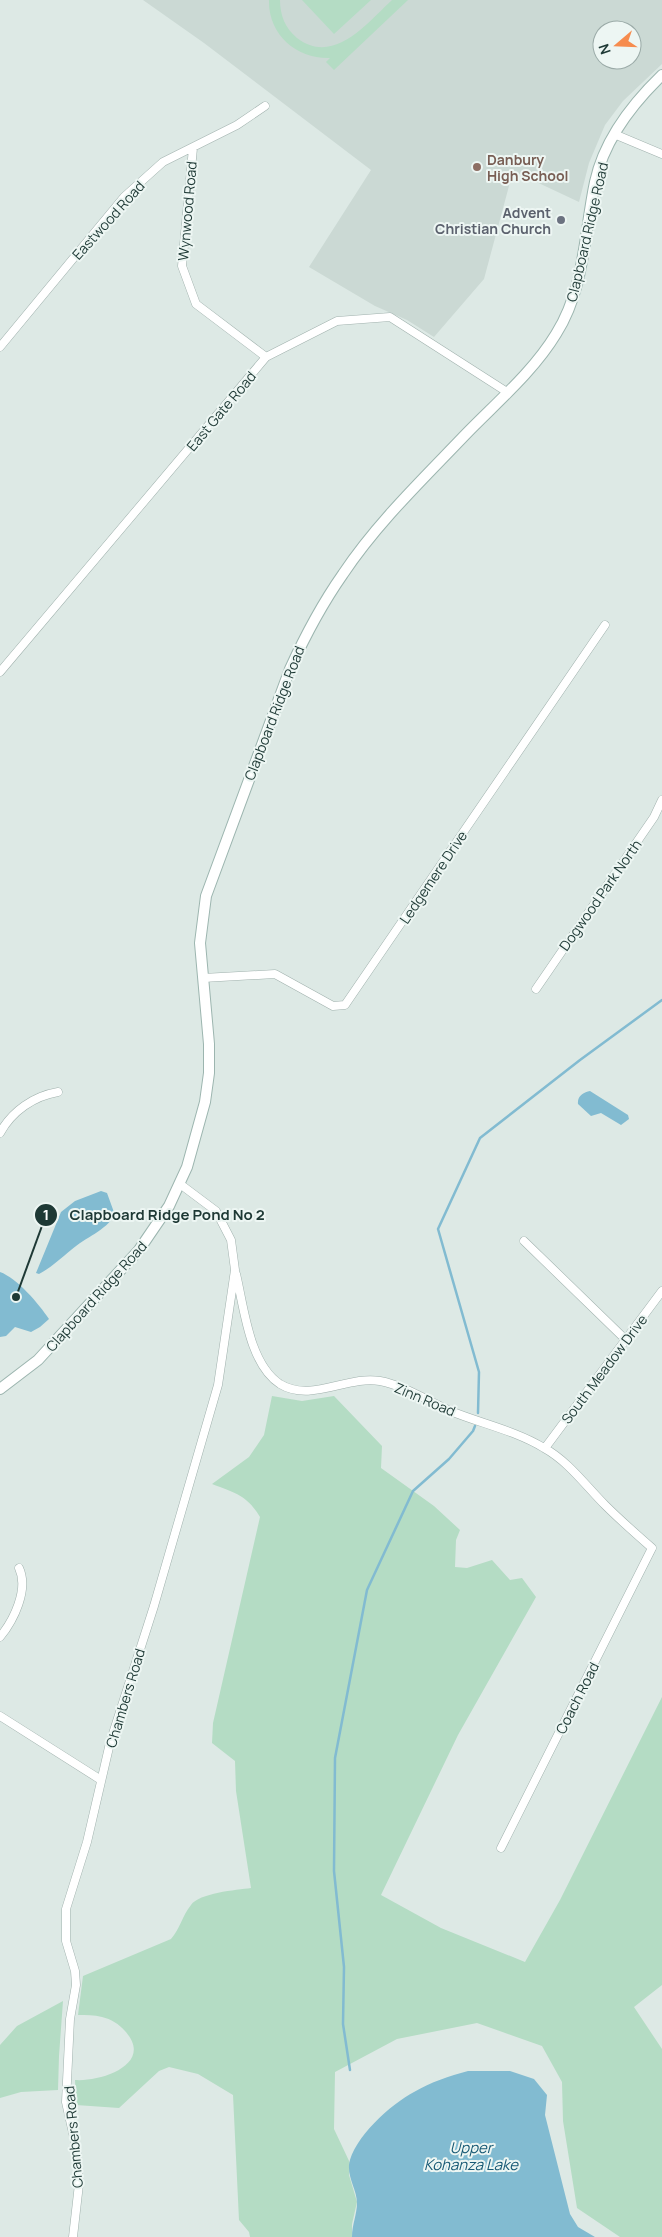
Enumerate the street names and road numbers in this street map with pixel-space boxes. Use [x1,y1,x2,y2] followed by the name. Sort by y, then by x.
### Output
[173,160,201,262] street label: Wynwood Road
[562,160,612,304] street label: Clapboard Ridge Road
[67,176,149,264] street label: Eastwood Road
[182,367,260,455] street label: East Gate Road
[240,643,308,783] street label: Clapboard Ridge Road
[395,827,471,927] street label: Ledgemere Drive
[554,836,646,954] street label: Dogwood Park North
[41,1237,151,1355] street label: Clapboard Ridge Road
[557,1311,651,1427] street label: South Meadow Drive
[392,1378,458,1420] street label: Zinn Road
[101,1646,149,1750] street label: Chambers Road
[551,1659,603,1737] street label: Coach Road
[59,2085,87,2189] street label: Chambers Road

